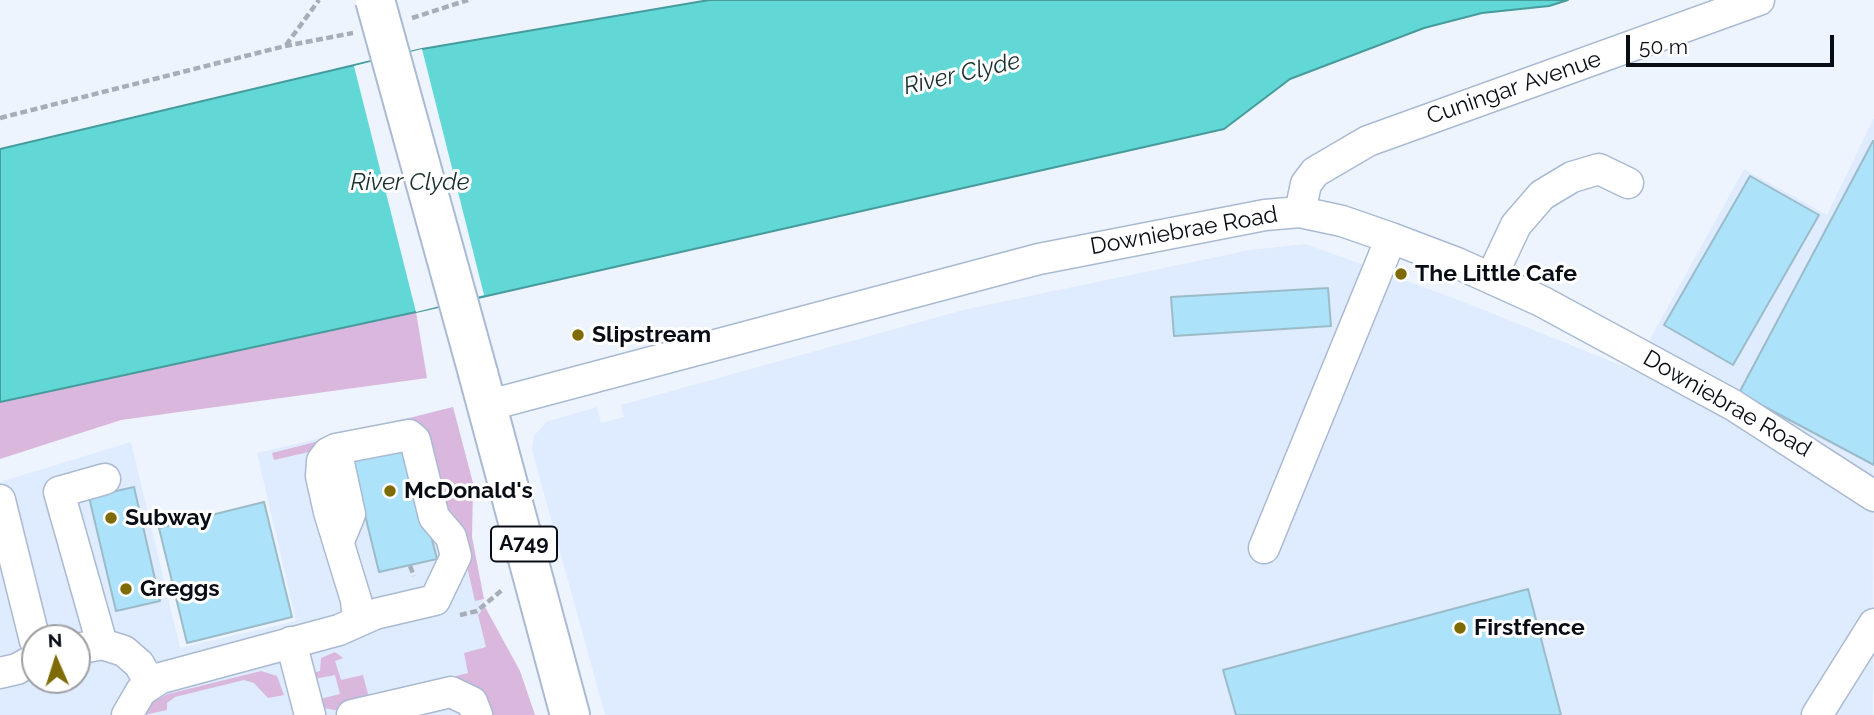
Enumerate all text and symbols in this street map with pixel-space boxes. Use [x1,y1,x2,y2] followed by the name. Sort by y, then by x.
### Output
[1629,21,1837,65] scale bar
[1639,34,1688,59] text: 50 m
[1423,45,1605,131] street label: Cuningar Avenue
[901,47,1023,101] water label: River Clyde
[351,169,469,197] water label: River Clyde
[1088,201,1280,261] street label: Downiebrae Road
[1415,260,1577,288] place label: The Little Cafe
[1393,266,1409,282] marker: The Little Cafe
[592,321,711,349] place label: Slipstream
[570,327,586,343] marker: Slipstream
[1638,345,1816,463] street label: Downiebrae Road
[404,477,533,505] place label: McDonald's
[382,483,398,499] marker: McDonald's
[125,504,212,532] place label: Subway
[103,510,119,526] marker: Subway
[491,526,557,562] road number: A749
[140,575,220,603] place label: Greggs
[118,581,134,597] marker: Greggs
[1474,614,1585,642] place label: Firstfence
[1452,620,1468,636] marker: Firstfence
[21,624,91,694] north arrow
[47,629,63,651] text: N

